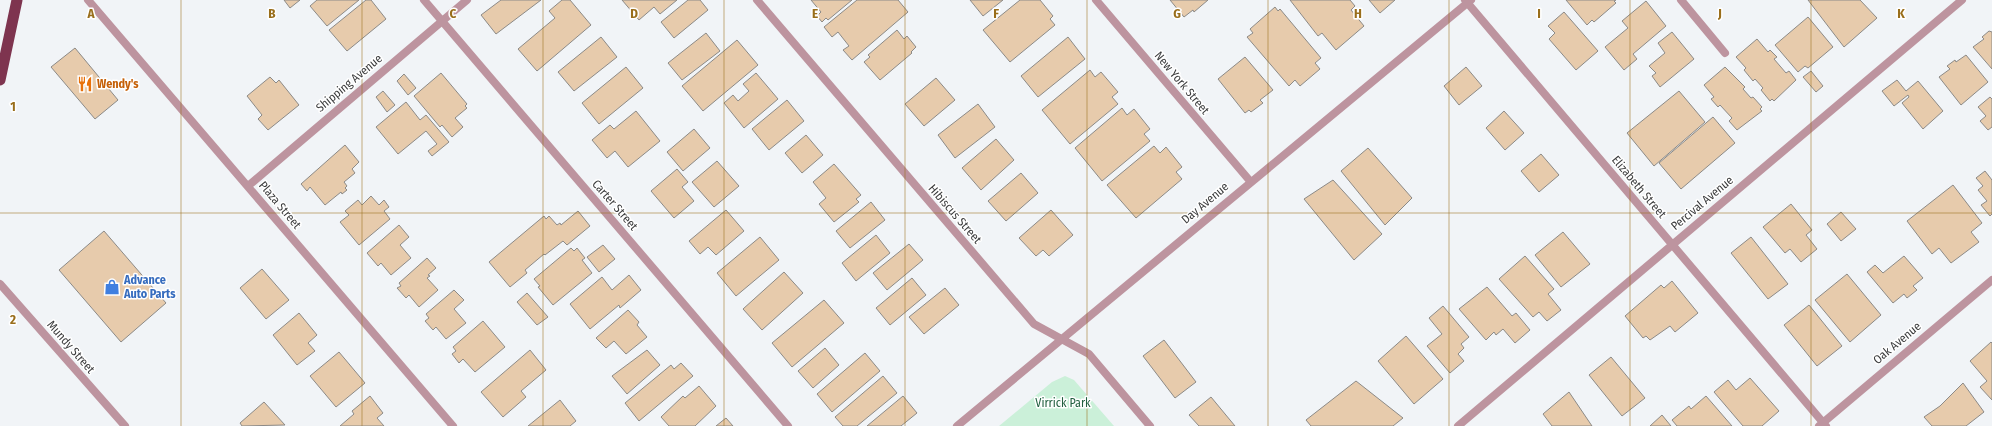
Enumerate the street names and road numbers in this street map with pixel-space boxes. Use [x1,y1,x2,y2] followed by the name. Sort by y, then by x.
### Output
[1152,49,1212,117] street label: New York Street
[313,51,385,115] street label: Shipping Avenue
[1609,153,1669,221] street label: Elizabeth Street
[1668,173,1736,233] street label: Percival Avenue
[589,177,641,233] street label: Carter Street
[256,178,304,232] street label: Plaza Street
[1179,179,1231,227] street label: Day Avenue
[926,182,984,246] street label: Hibiscus Street
[44,318,98,376] street label: Mundy Street
[1870,319,1924,367] street label: Oak Avenue

